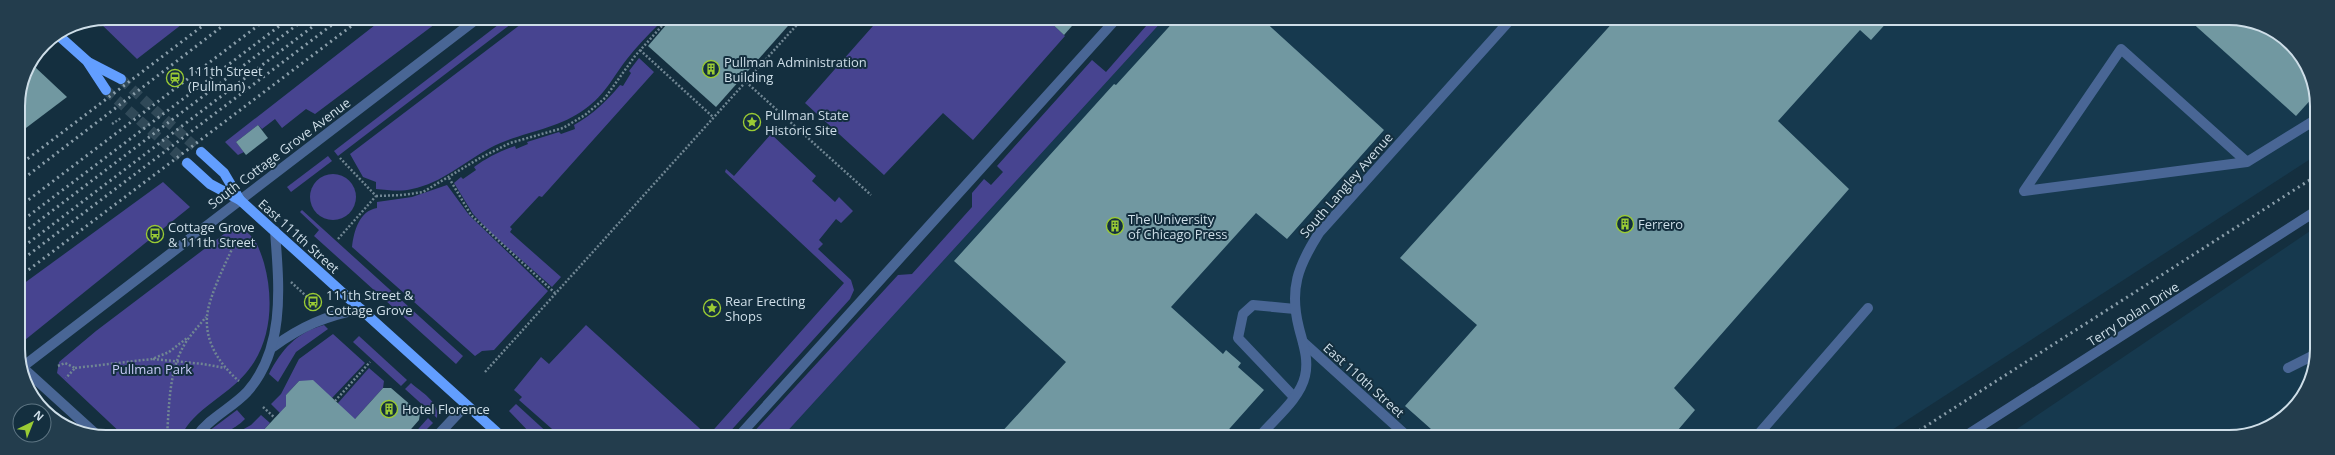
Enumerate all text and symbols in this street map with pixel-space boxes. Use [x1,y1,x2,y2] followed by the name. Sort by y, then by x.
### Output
[724,53,867,86] place label: Pullman Administration Building
[701,59,721,79] building icon: Pullman Administration Building
[188,62,263,95] place label: 111th Street (Pullman)
[165,68,185,88] station icon: 111th Street (Pullman)
[204,93,354,213] street label: South Cottage Grove Avenue
[765,106,849,139] place label: Pullman State Historic Site
[742,112,762,132] place icon: Pullman State Historic Site
[1295,129,1397,241] street label: South Langley Avenue
[255,195,344,277] street label: East 111th Street
[1128,210,1228,243] place label: The University of Chicago Press
[1615,214,1635,234] building icon: Ferrero
[1638,215,1683,233] place label: Ferrero
[1105,216,1125,236] building icon: The University of Chicago Press
[168,218,256,251] place label: Cottage Grove & 111th Street
[145,224,165,244] bus stop icon: Cottage Grove & 111th Street
[2084,278,2182,350] street label: Terry Dolan Drive
[326,286,414,319] place label: 111th Street & Cottage Grove
[303,292,323,312] bus stop icon: 111th Street & Cottage Grove
[725,292,805,325] place label: Rear Erecting Shops
[702,298,722,318] place icon: Rear Erecting Shops
[1320,339,1409,421] street label: East 110th Street
[112,360,192,378] park label: Pullman Park
[379,399,399,419] building icon: Hotel Florence
[402,400,490,418] place label: Hotel Florence
[12,403,52,443] north arrow
[31,407,48,424] text: N

